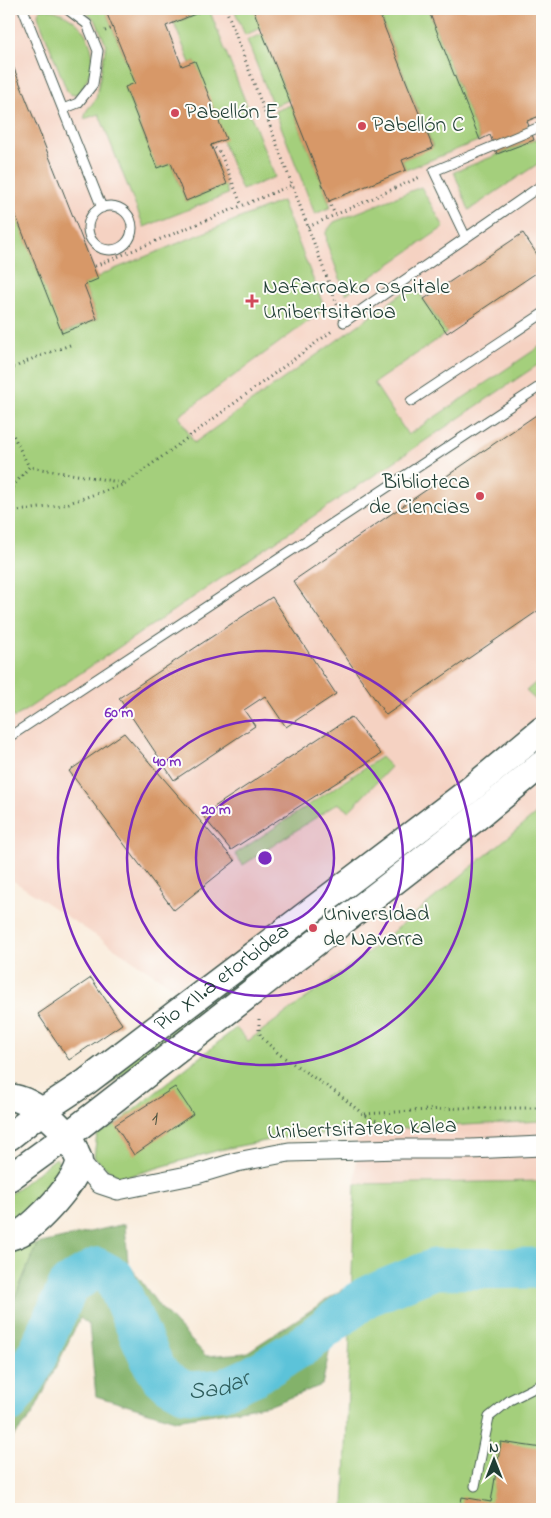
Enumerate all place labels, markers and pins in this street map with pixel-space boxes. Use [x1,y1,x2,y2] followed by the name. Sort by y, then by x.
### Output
[185,97,278,129] place label: Pabellón E
[169,107,181,119] marker: Pabellón E
[372,110,464,142] place label: Pabellón C
[356,120,368,132] marker: Pabellón C
[263,272,450,329] place label: Nafarroako Ospitale Unibertsitarioa
[245,294,259,308] marker: Nafarroako Ospitale Unibertsitarioa
[369,467,470,524] place label: Biblioteca de Ciencias
[474,490,486,502] marker: Biblioteca de Ciencias
[256,849,274,867] centre of rings
[323,899,429,956] place label: Universidad de Navarra
[307,922,319,934] marker: Universidad de Navarra

